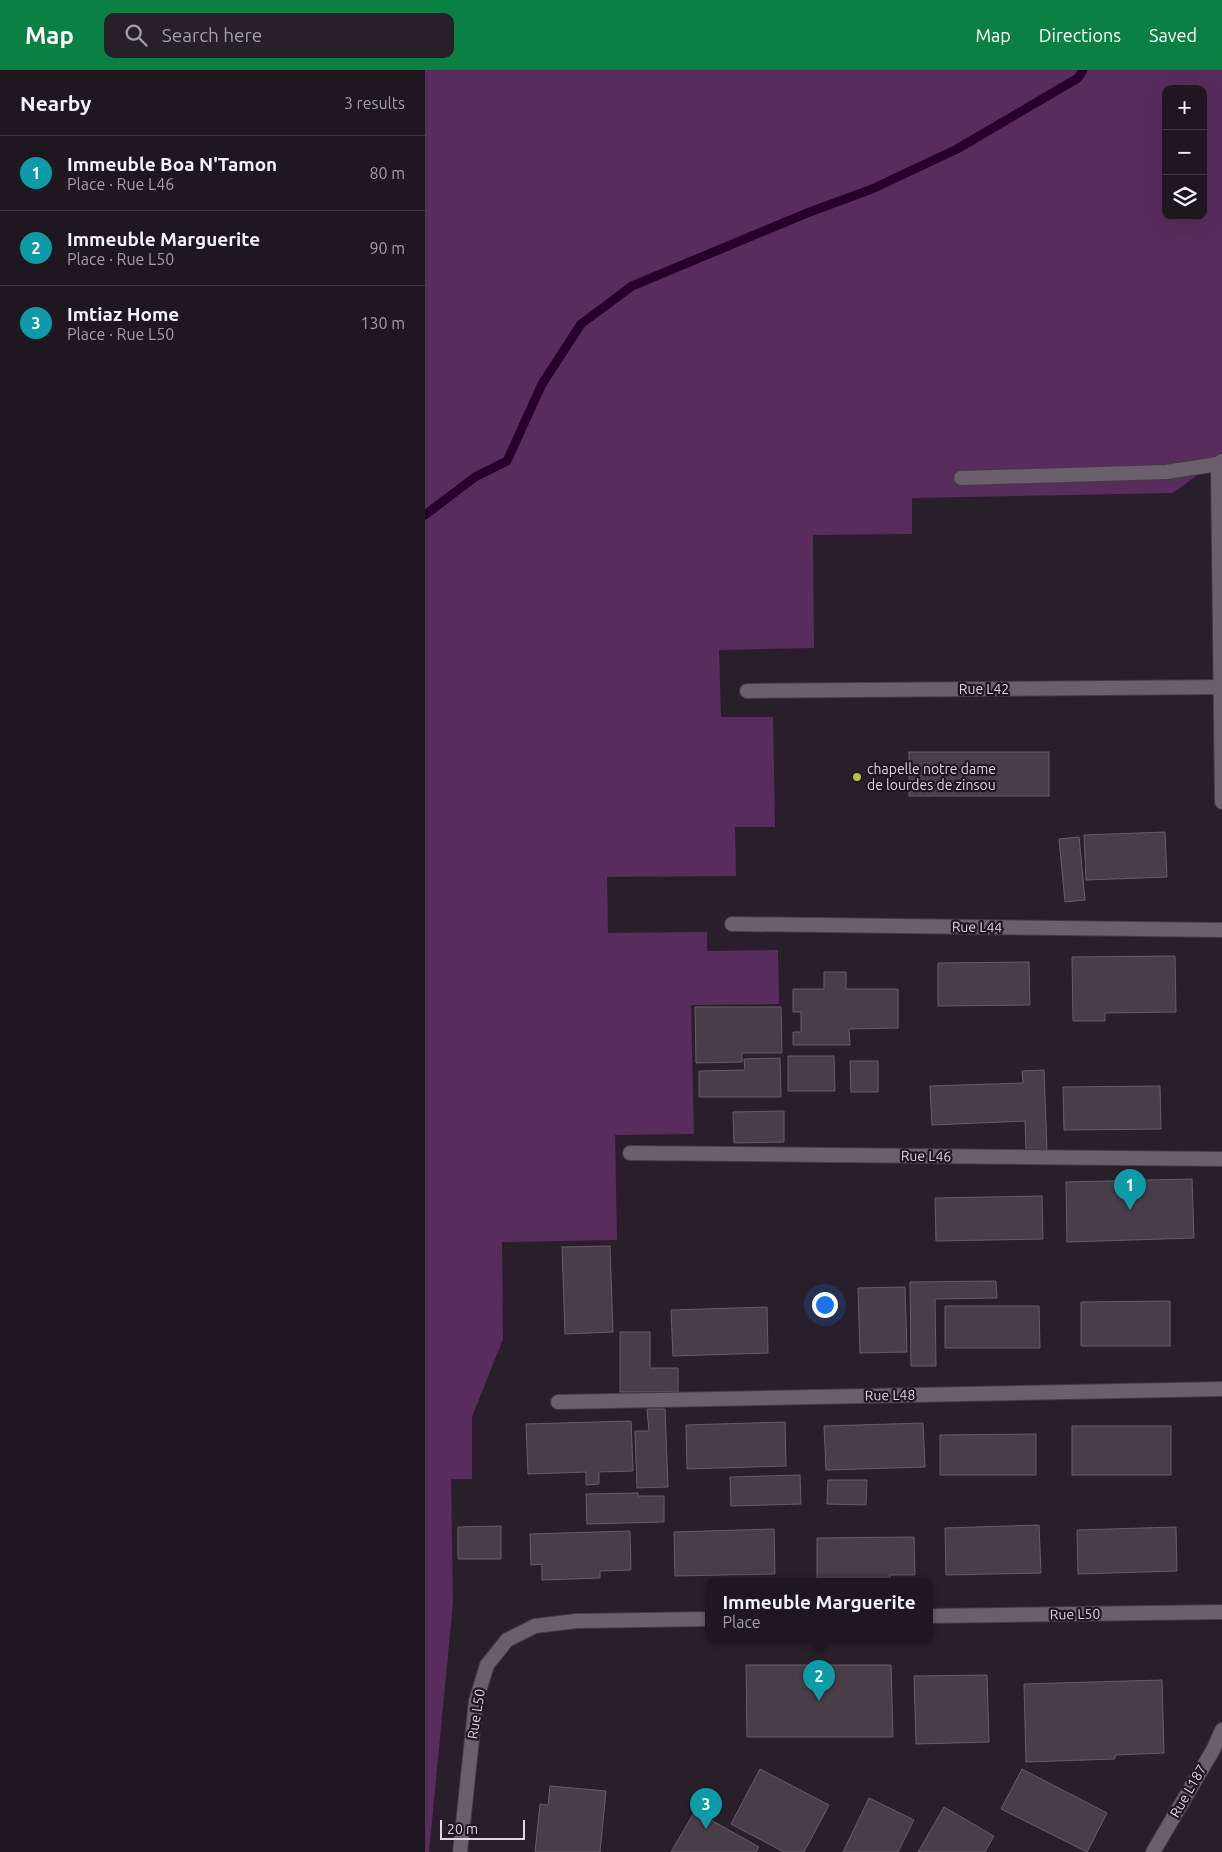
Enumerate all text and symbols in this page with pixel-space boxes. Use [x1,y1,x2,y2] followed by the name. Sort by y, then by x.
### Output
[104,13,454,58] search box
[122,21,150,49] icon: search
[25,22,74,49] text: Map
[162,24,262,46] text: Search here
[975,25,1011,45] text: Map
[1039,25,1121,45] text: Directions
[1149,25,1197,45] text: Saved
[1162,85,1207,220] map controls
[1162,85,1207,130] button: +
[20,91,91,115] text: Nearby
[344,94,405,112] text: 3 results
[1162,130,1207,175] button: −
[67,153,277,175] text: Immeuble Boa N'Tamon
[31,164,41,182] text: 1
[369,164,405,182] text: 80 m
[67,175,174,193] text: Place · Rue L46
[1162,175,1207,220] button: layers
[67,228,260,250] text: Immeuble Marguerite
[31,239,41,257] text: 2
[369,239,405,257] text: 90 m
[67,250,174,268] text: Place · Rue L50
[67,303,179,325] text: Imtiaz Home
[31,314,41,332] text: 3
[360,314,405,332] text: 130 m
[67,325,174,343] text: Place · Rue L50
[959,681,1009,697] street label: Rue L42
[867,761,996,793] place label: chapelle notre dame de lourdes de zinsou
[851,771,863,783] marker: chapelle notre dame de lourdes de zinsou
[952,919,1003,935] street label: Rue L44
[901,1148,952,1164] street label: Rue L46
[1114,1169,1146,1210] pin: 1
[812,1292,838,1318] your location
[865,1387,916,1403] street label: Rue L48
[705,1578,933,1643] popup
[722,1591,916,1613] text: Immeuble Marguerite
[1050,1606,1101,1622] street label: Rue L50
[722,1613,761,1631] text: Place
[803,1660,835,1701] pin: 2
[464,1688,488,1740] street label: Rue L50
[1166,1762,1210,1820] street label: Rue L187
[690,1788,722,1829] pin: 3
[440,1817,525,1840] scale bar
[447,1821,478,1837] text: 20 m

